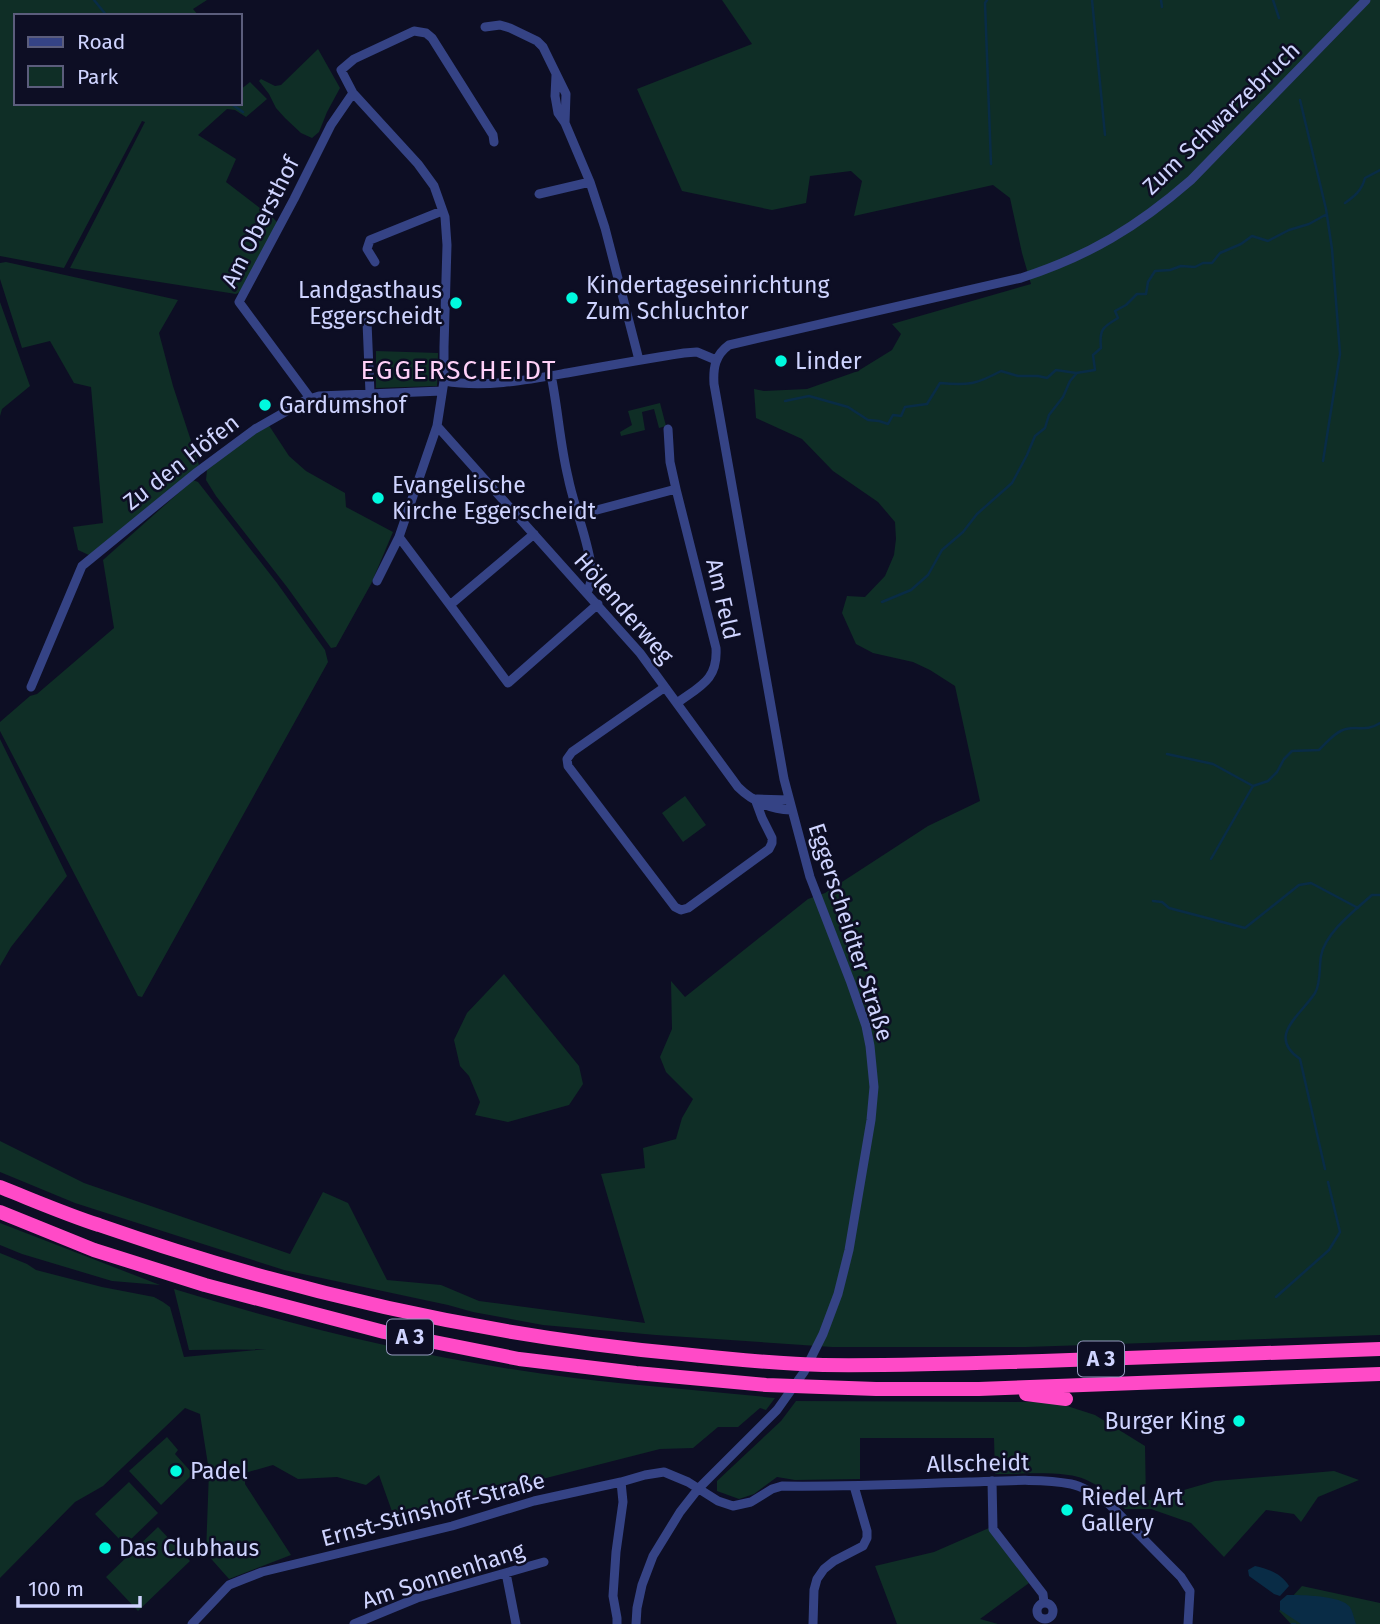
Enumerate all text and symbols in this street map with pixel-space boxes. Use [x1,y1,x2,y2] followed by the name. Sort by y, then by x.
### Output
[14,14,242,105] legend
[77,29,125,55] text: Road
[1136,36,1306,200] street label: Zum Schwarzebruch
[77,64,119,90] text: Park
[215,150,306,292] street label: Am Obersthof
[586,271,829,325] place label: Kindertageseinrichtung Zum Schluchtor
[298,276,443,330] place label: Landgasthaus Eggerscheidt
[564,290,580,306] marker: Kindertageseinrichtung Zum Schluchtor
[448,295,464,311] marker: Landgasthaus Eggerscheidt
[795,347,862,375] place label: Linder
[773,353,789,369] marker: Linder
[360,355,558,386] district label: EGGERSCHEIDT
[279,391,409,419] place label: Gardumshof
[257,397,273,413] marker: Gardumshof
[117,408,245,516] street label: Zu den Höfen
[392,471,597,525] place label: Evangelische Kirche Eggerscheidt
[370,490,386,506] marker: Evangelische Kirche Eggerscheidt
[568,547,680,669] street label: Hölenderweg
[700,556,746,642] street label: Am Feld
[803,819,899,1045] street label: Eggerscheidter Straße
[387,1320,433,1354] road number: A 3
[1078,1342,1124,1376] road number: A 3
[1105,1407,1225,1435] place label: Burger King
[1231,1413,1247,1429] marker: Burger King
[926,1448,1030,1478] street label: Allscheidt
[190,1457,248,1485] place label: Padel
[168,1463,184,1479] marker: Padel
[318,1466,548,1552] street label: Ernst-Stinshoff-Straße
[1081,1483,1184,1537] place label: Riedel Art Gallery
[1059,1502,1075,1518] marker: Riedel Art Gallery
[119,1534,259,1562] place label: Das Clubhaus
[358,1536,528,1614] street label: Am Sonnenhang
[97,1540,113,1556] marker: Das Clubhaus
[18,1564,140,1608] scale bar
[28,1576,84,1602] text: 100 m

